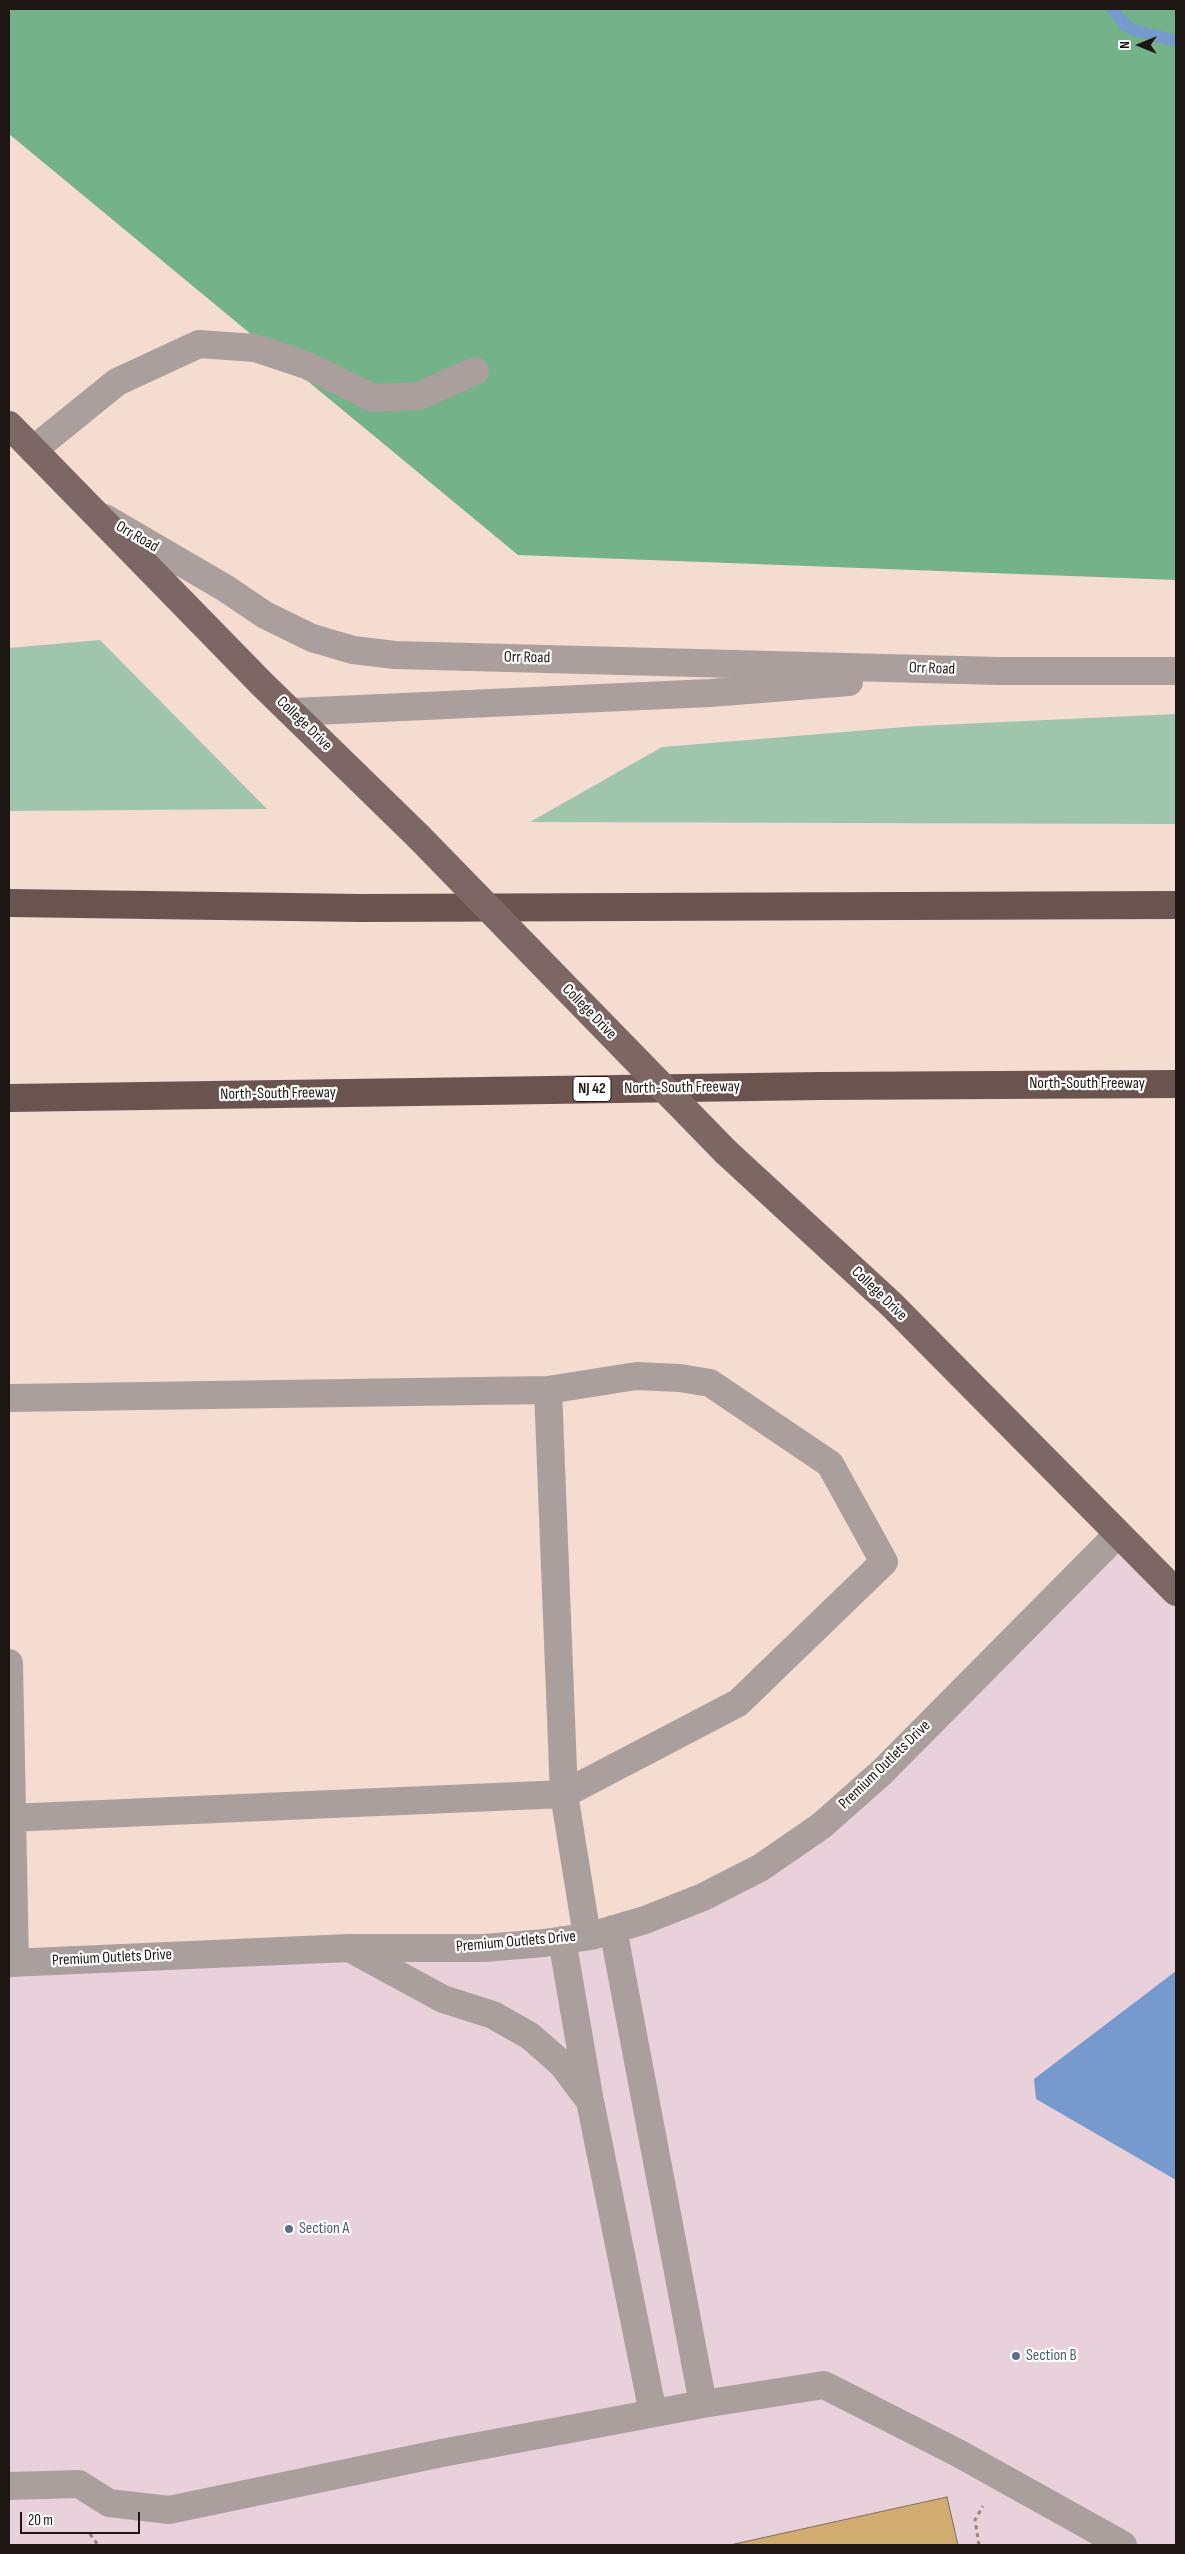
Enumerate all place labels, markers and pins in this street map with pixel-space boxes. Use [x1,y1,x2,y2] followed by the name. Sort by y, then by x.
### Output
[299,2219,349,2239] place label: Section A
[283,2223,295,2235] marker: Section A
[1026,2346,1077,2366] place label: Section B
[1010,2350,1022,2362] marker: Section B

